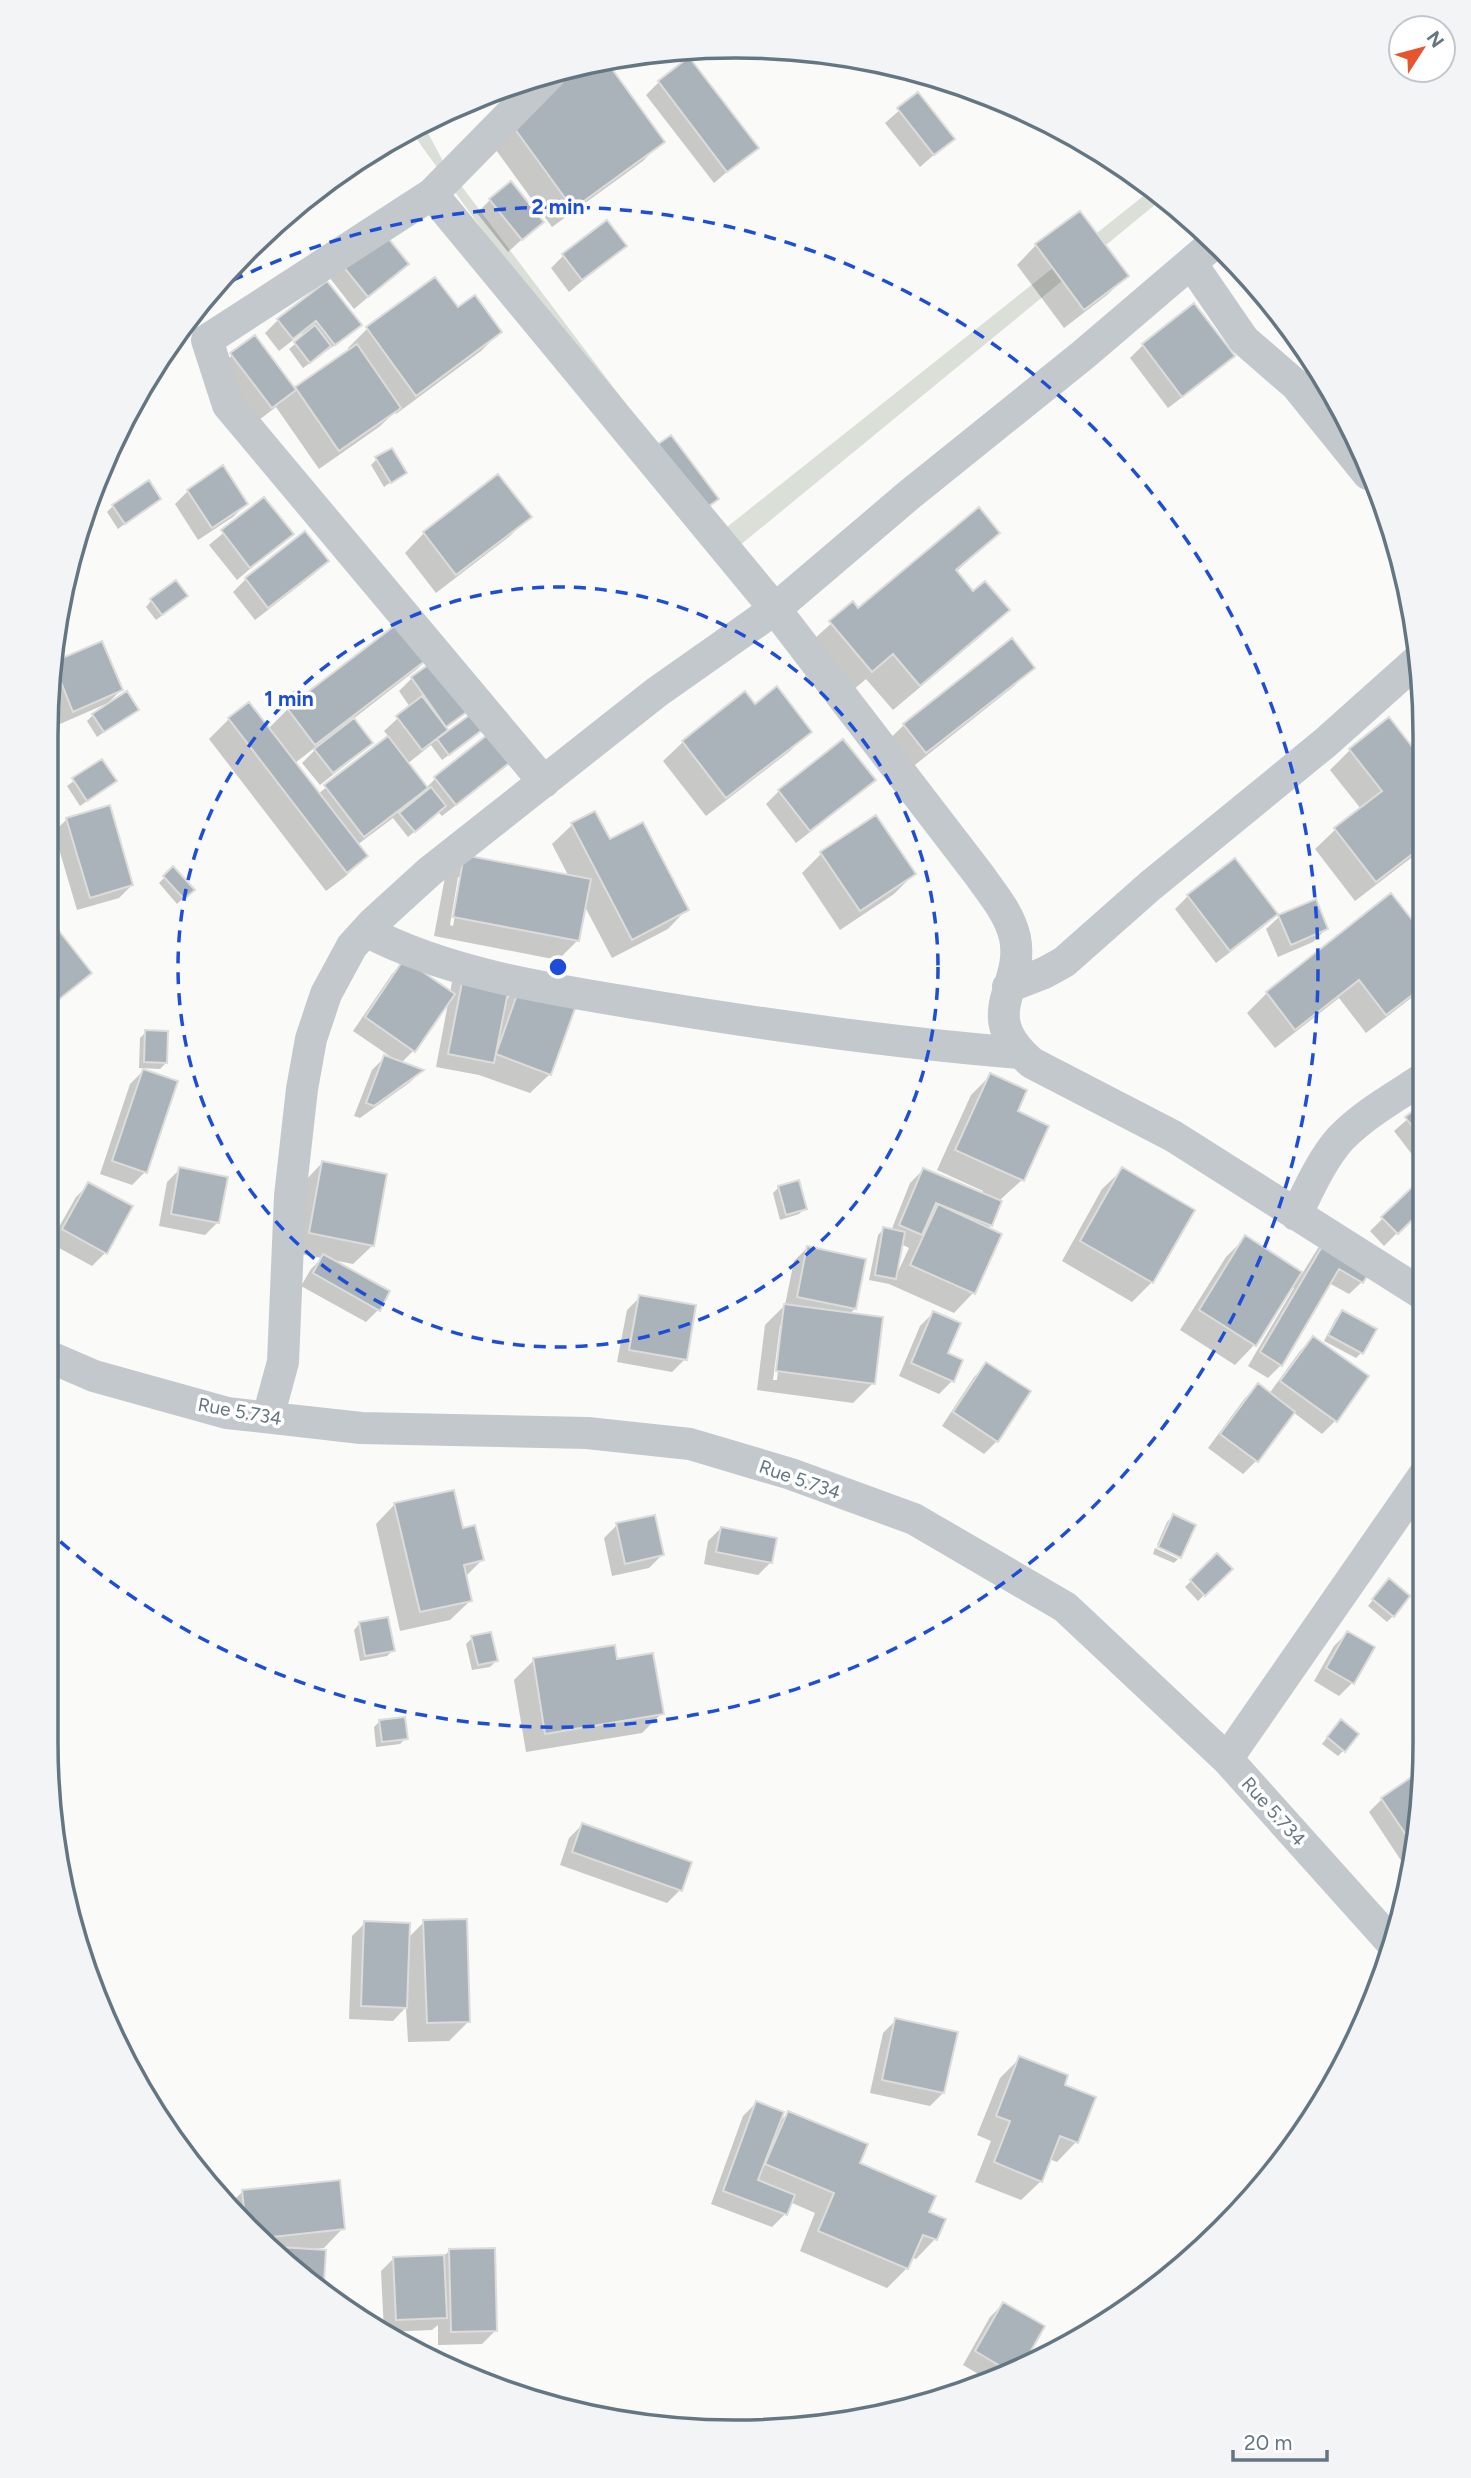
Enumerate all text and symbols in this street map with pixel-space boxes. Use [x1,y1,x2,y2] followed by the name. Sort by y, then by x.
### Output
[1387,14,1457,84] north arrow
[1422,27,1449,52] text: N
[532,194,584,219] text: 2 min
[264,686,314,711] text: 1 min
[546,955,570,979] centre of rings
[196,1393,284,1430] street label: Rue 5.734
[756,1455,844,1504] street label: Rue 5.734
[1237,1772,1311,1851] street label: Rue 5.734
[1233,2418,1328,2462] scale bar
[1244,2430,1292,2455] text: 20 m

